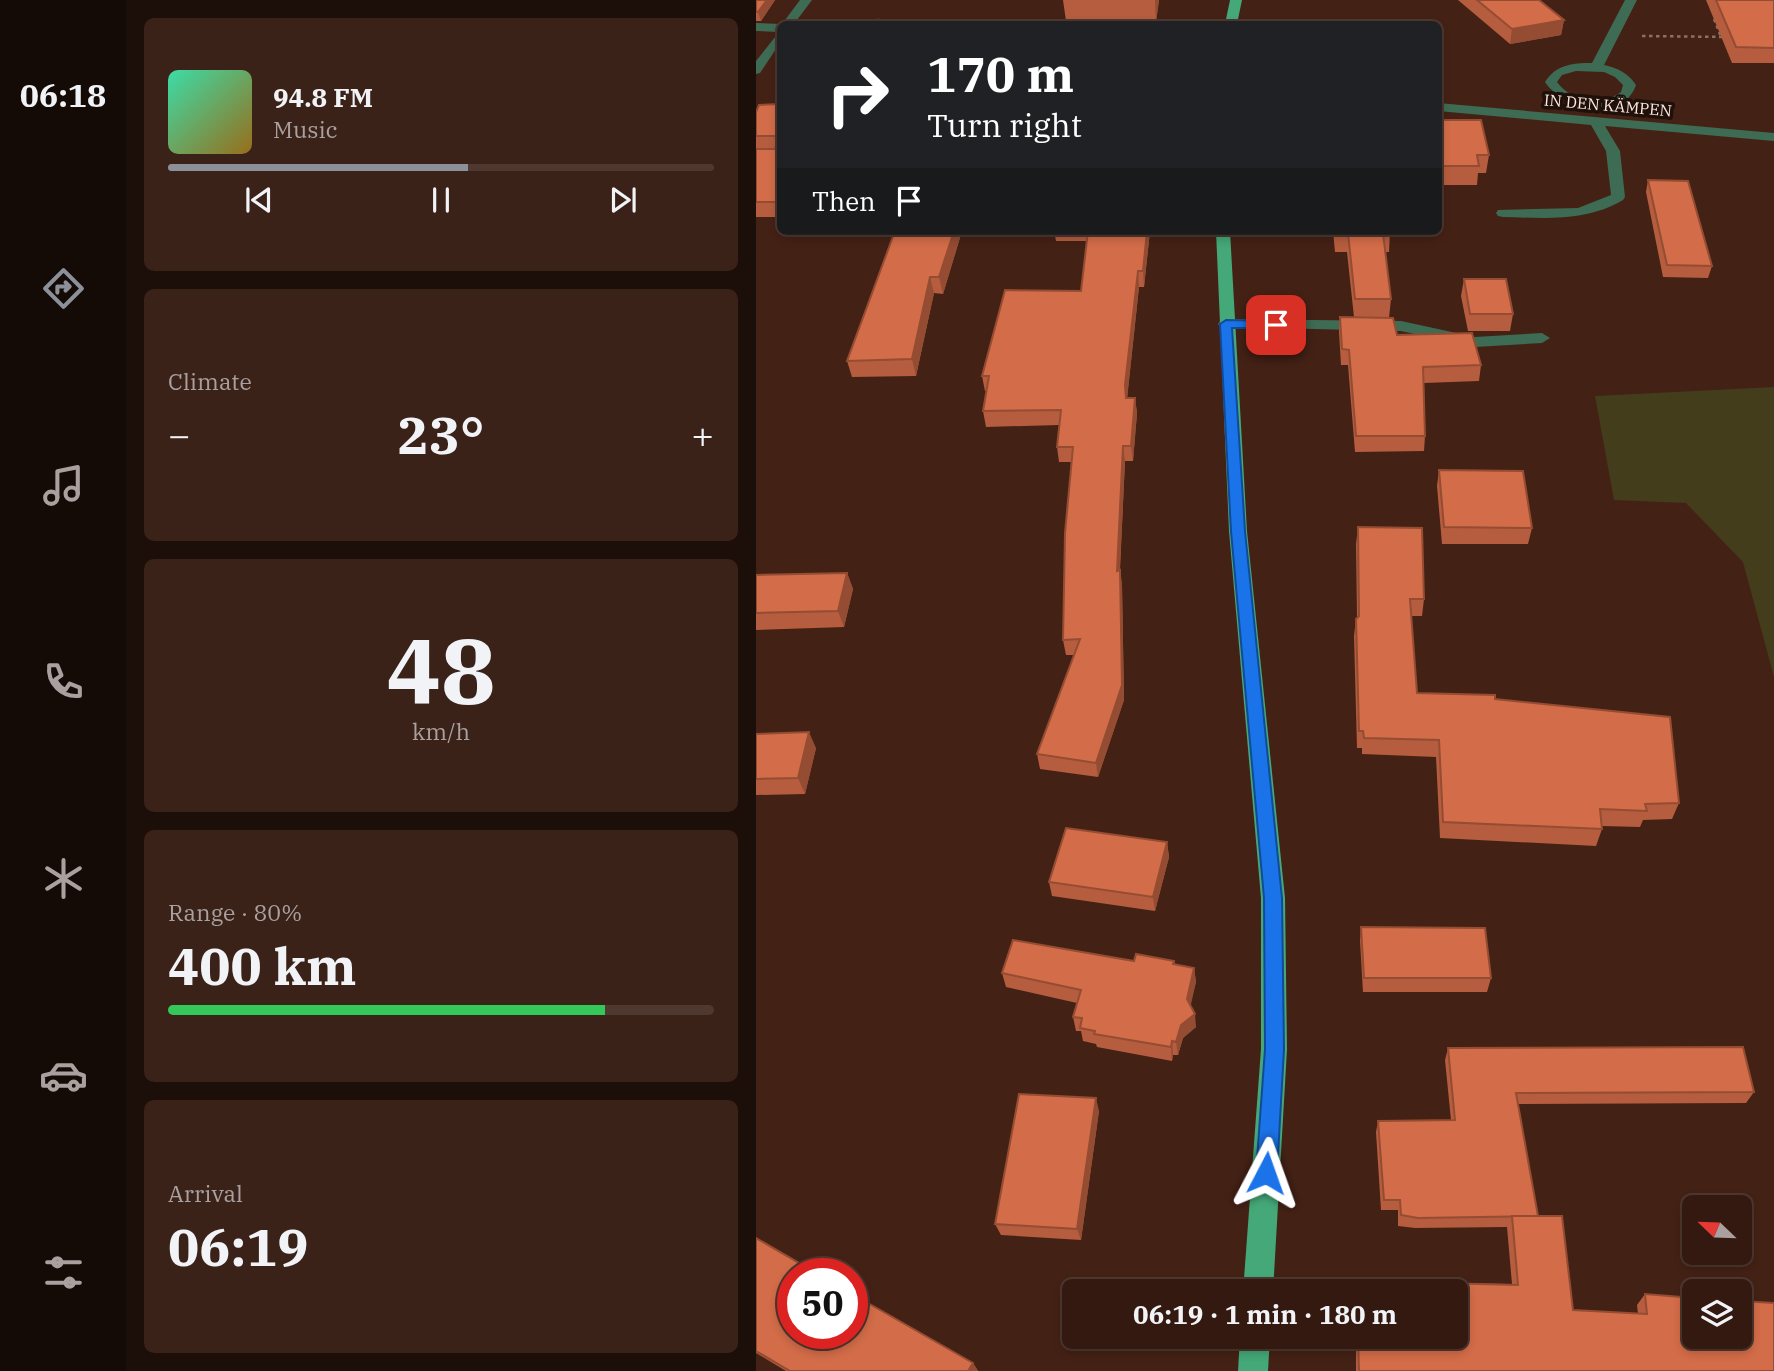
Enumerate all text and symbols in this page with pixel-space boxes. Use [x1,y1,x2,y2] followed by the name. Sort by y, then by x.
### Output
[927,42,1074,105] text: 170 m
[812,49,903,140] icon: right
[20,74,106,116] text: 06:18
[273,80,373,114] text: 94.8 FM
[1543,89,1673,121] street label: IN DEN KÄMPEN
[927,104,1082,146] text: Turn right
[273,114,338,144] text: Music
[240,181,278,219] icon: previous
[422,181,460,219] icon: pause
[604,181,642,219] icon: next
[890,182,928,220] icon: arrive
[812,184,876,218] text: Then
[39,264,88,313] icon: directions
[1246,295,1306,355] pin
[1257,306,1295,344] icon: arrive
[168,366,252,396] text: Climate
[398,401,484,468] text: 23°
[168,410,191,459] text: −
[691,410,714,459] text: +
[39,461,88,510] icon: music
[386,611,496,729] text: 48
[39,657,88,706] icon: phone
[412,716,470,746] text: km/h
[39,854,88,903] icon: climate
[168,897,302,927] text: Range · 80%
[168,932,357,999] text: 400 km
[39,1051,88,1100] icon: car
[1229,1136,1303,1210] position arrow
[168,1178,243,1208] text: Arrival
[1682,1195,1752,1265] north arrow
[1682,1195,1752,1349] map controls
[168,1213,309,1280] text: 06:19
[39,1248,88,1297] icon: filters
[777,1258,868,1349] speed limit sign: 50
[1682,1279,1752,1349] button: layers
[1133,1297,1397,1331] text: 06:19 · 1 min · 180 m

